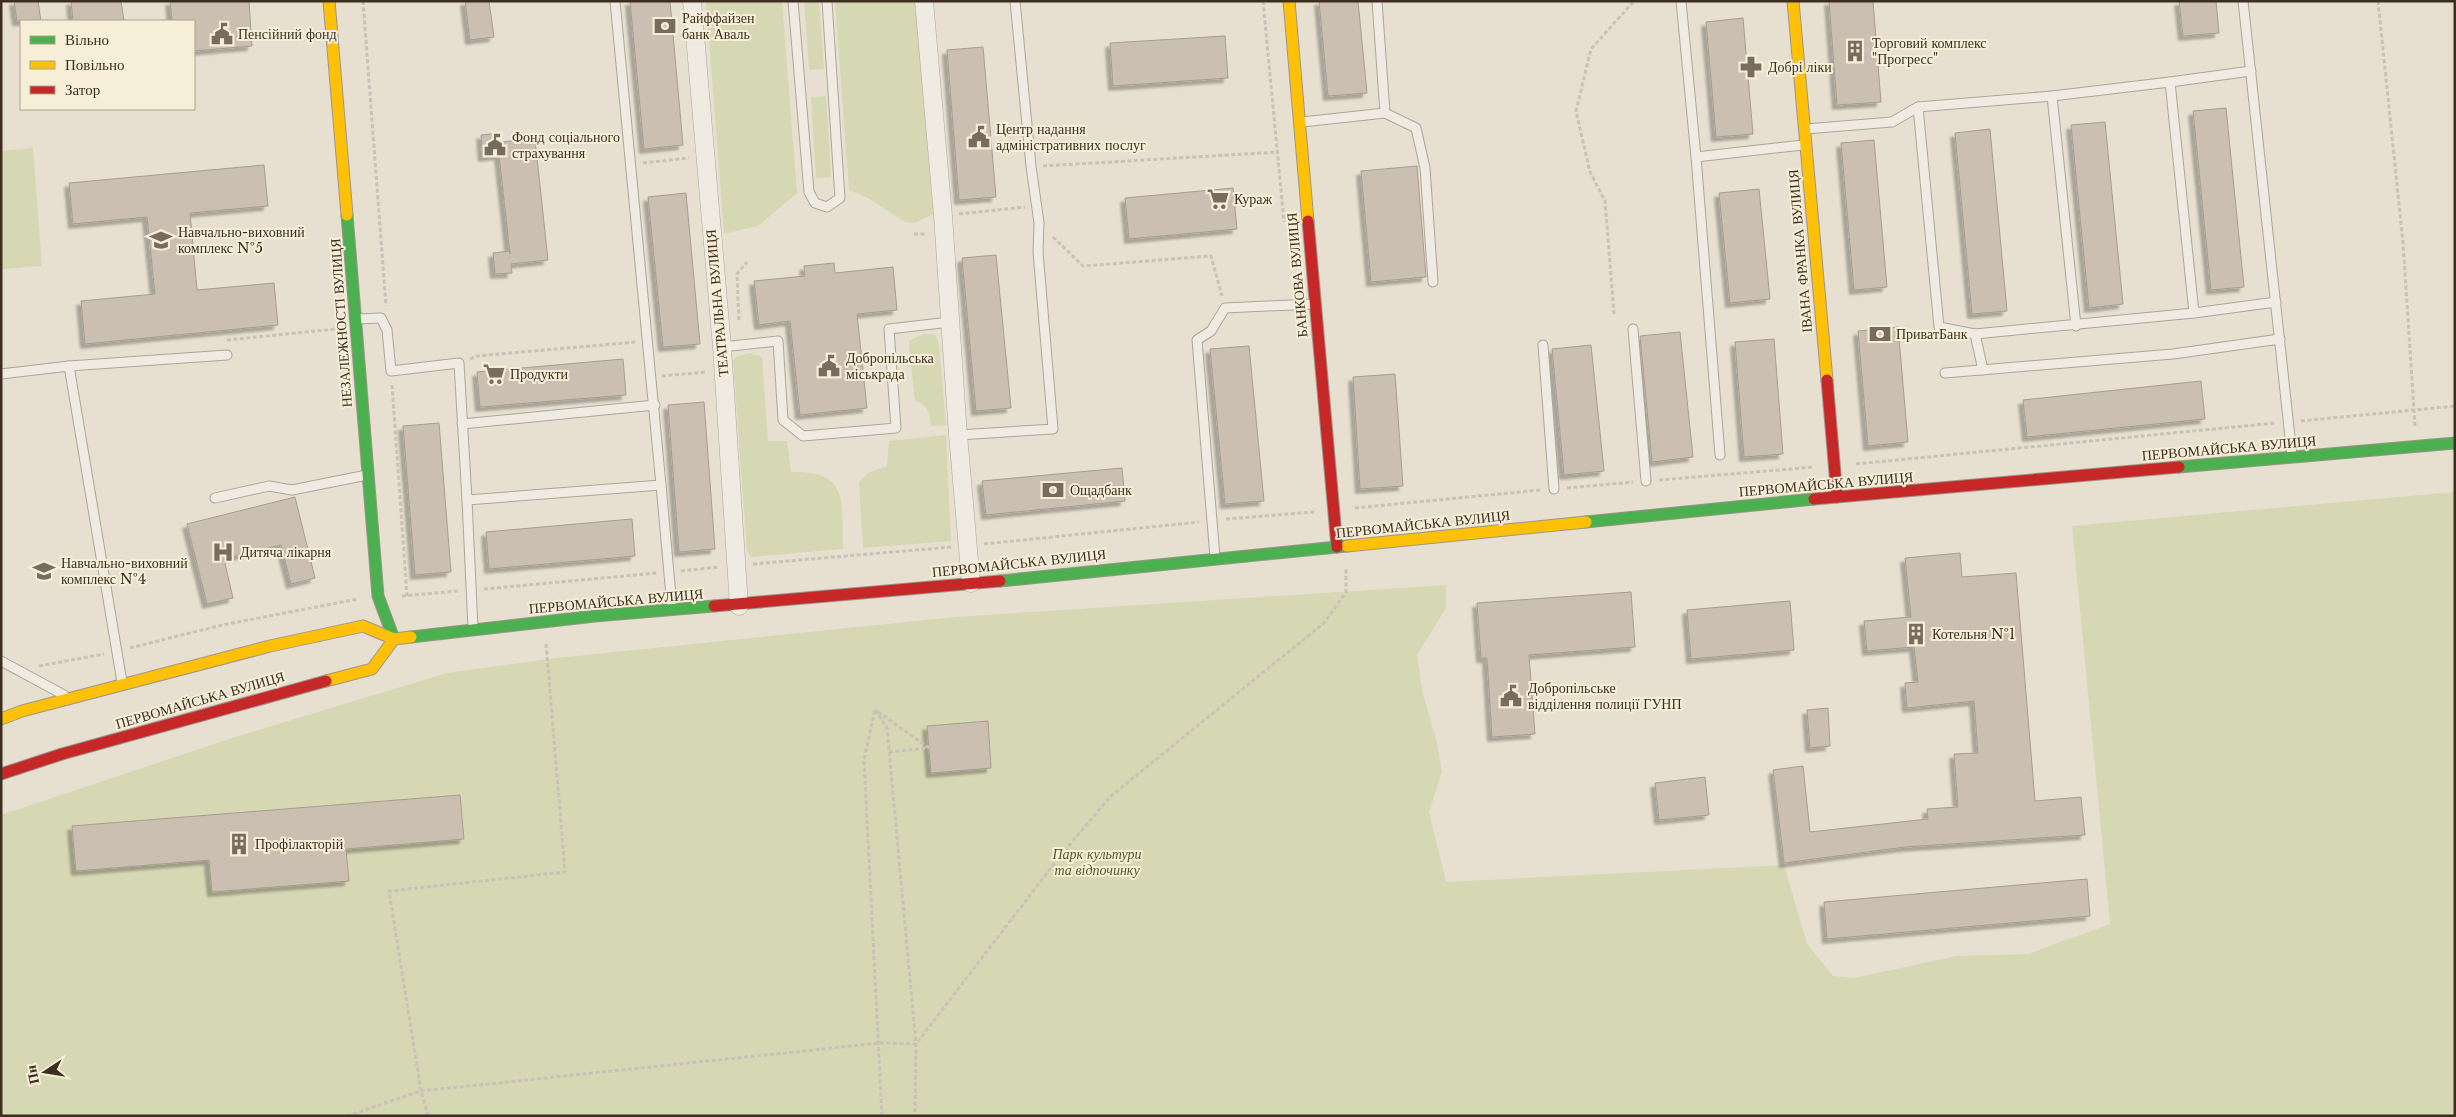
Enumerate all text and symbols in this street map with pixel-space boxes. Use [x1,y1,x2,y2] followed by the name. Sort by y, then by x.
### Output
[682,9,755,43] place label: Райффайзен банк Аваль
[652,13,678,39] bank icon: Райффайзен банк Аваль
[20,20,195,110] legend
[209,21,235,47] public building icon: Пенсійний фонд
[238,25,337,43] place label: Пенсійний фонд
[65,30,109,49] text: Вільно
[1872,34,1987,68] place label: Торговий комплекс "Прогресс"
[1842,38,1868,64] building icon: Торговий комплекс "Прогресс"
[1738,54,1764,80] pharmacy icon: Добрі ліки
[65,55,124,74] text: Повільно
[1768,58,1832,76] place label: Добрі ліки
[65,80,100,99] text: Затор
[996,120,1146,154] place label: Центр надання адміністративних послуг
[966,124,992,150] public building icon: Центр надання адміністративних послуг
[512,128,620,162] place label: Фонд соціального страхування
[482,132,508,158] public building icon: Фонд соціального страхування
[1784,169,1816,333] street label: ІВАНА ФРАНКА ВУЛИЦЯ
[1205,186,1231,212] supermarket icon: Кураж
[1234,190,1272,208] place label: Кураж
[1283,212,1311,338] street label: БАНКОВА ВУЛИЦЯ
[178,223,305,257] place label: Навчально-виховний комплекс №5
[148,227,174,253] school or university icon: Навчально-виховний комплекс №5
[702,228,732,378] street label: ТЕАТРАЛЬНА ВУЛИЦЯ
[326,238,356,408] street label: НЕЗАЛЕЖНОСТІ ВУЛИЦЯ
[1867,321,1893,347] bank icon: ПриватБанк
[1896,325,1968,343] place label: ПриватБанк
[846,349,935,383] place label: Добропільська міськрада
[816,353,842,379] public building icon: Добропільська міськрада
[481,361,507,387] supermarket icon: Продукти
[510,365,569,383] place label: Продукти
[2141,431,2317,465] street label: ПЕРВОМАЙСЬКА ВУЛИЦЯ
[1738,467,1914,501] street label: ПЕРВОМАЙСЬКА ВУЛИЦЯ
[1040,477,1066,503] bank icon: Ощадбанк
[1070,481,1132,499] place label: Ощадбанк
[1335,506,1511,542] street label: ПЕРВОМАЙСЬКА ВУЛИЦЯ
[210,539,236,565] hospital icon: Дитяча лікарня
[240,543,332,561] place label: Дитяча лікарня
[931,545,1107,581] street label: ПЕРВОМАЙСЬКА ВУЛИЦЯ
[61,554,188,588] place label: Навчально-виховний комплекс №4
[31,558,57,584] school or university icon: Навчально-виховний комплекс №4
[528,584,704,618] street label: ПЕРВОМАЙСЬКА ВУЛИЦЯ
[1903,621,1929,647] building icon: Котельня №1
[1932,625,2015,643] place label: Котельня №1
[113,667,287,733] street label: ПЕРВОМАЙСЬКА ВУЛИЦЯ
[1528,679,1682,713] place label: Добропільське відділення полиції ГУНП
[1498,683,1524,709] public building icon: Добропільське відділення полиції ГУНП
[226,831,252,857] building icon: Профілакторій
[255,835,344,853] place label: Профілакторій
[1052,845,1141,879] park label: Парк культури та відпочинку
[20,1047,70,1097] north arrow
[22,1064,43,1086] text: Пн

